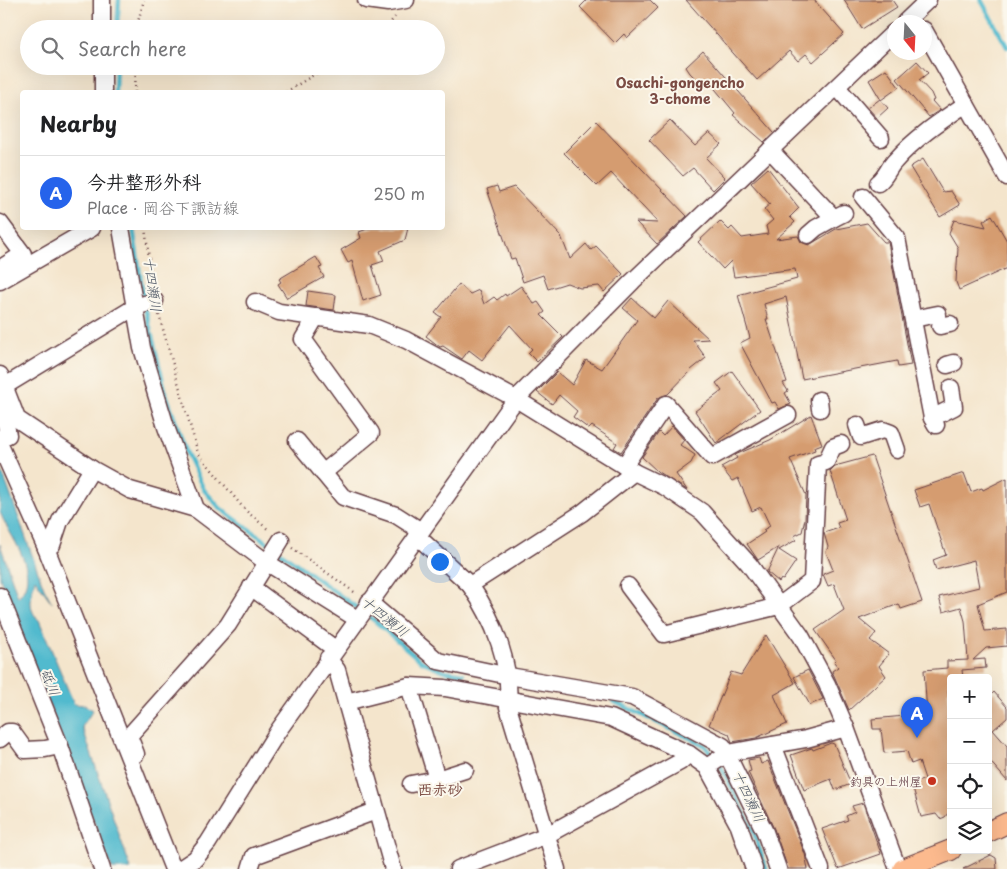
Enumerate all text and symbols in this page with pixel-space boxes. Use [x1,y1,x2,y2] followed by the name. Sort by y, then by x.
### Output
[887,15,932,60] north arrow
[20,20,445,75] search box
[38,34,66,62] icon: search
[78,34,187,62] text: Search here
[616,72,744,109] district label: Osachi-gongencho 3-chome
[40,107,117,139] text: Nearby
[87,167,201,195] text: 今井整形外科
[50,181,62,205] text: A
[374,181,425,205] text: 250 m
[87,195,239,219] text: Place · 岡谷下諏訪線
[139,255,167,313] water label: 十四瀬川
[427,549,453,575] your location
[357,590,413,642] water label: 十四瀬川
[36,665,66,699] water label: 砥川
[947,674,992,854] map controls
[947,674,992,719] button: +
[901,697,933,738] pin: A
[947,719,992,764] button: −
[947,764,992,809] button: locate
[728,766,770,826] water label: 十四瀬川
[850,772,922,790] place label: 釣具の上州屋
[926,775,938,787] marker: 釣具の上州屋
[417,777,463,800] district label: 西赤砂
[947,809,992,854] button: layers

